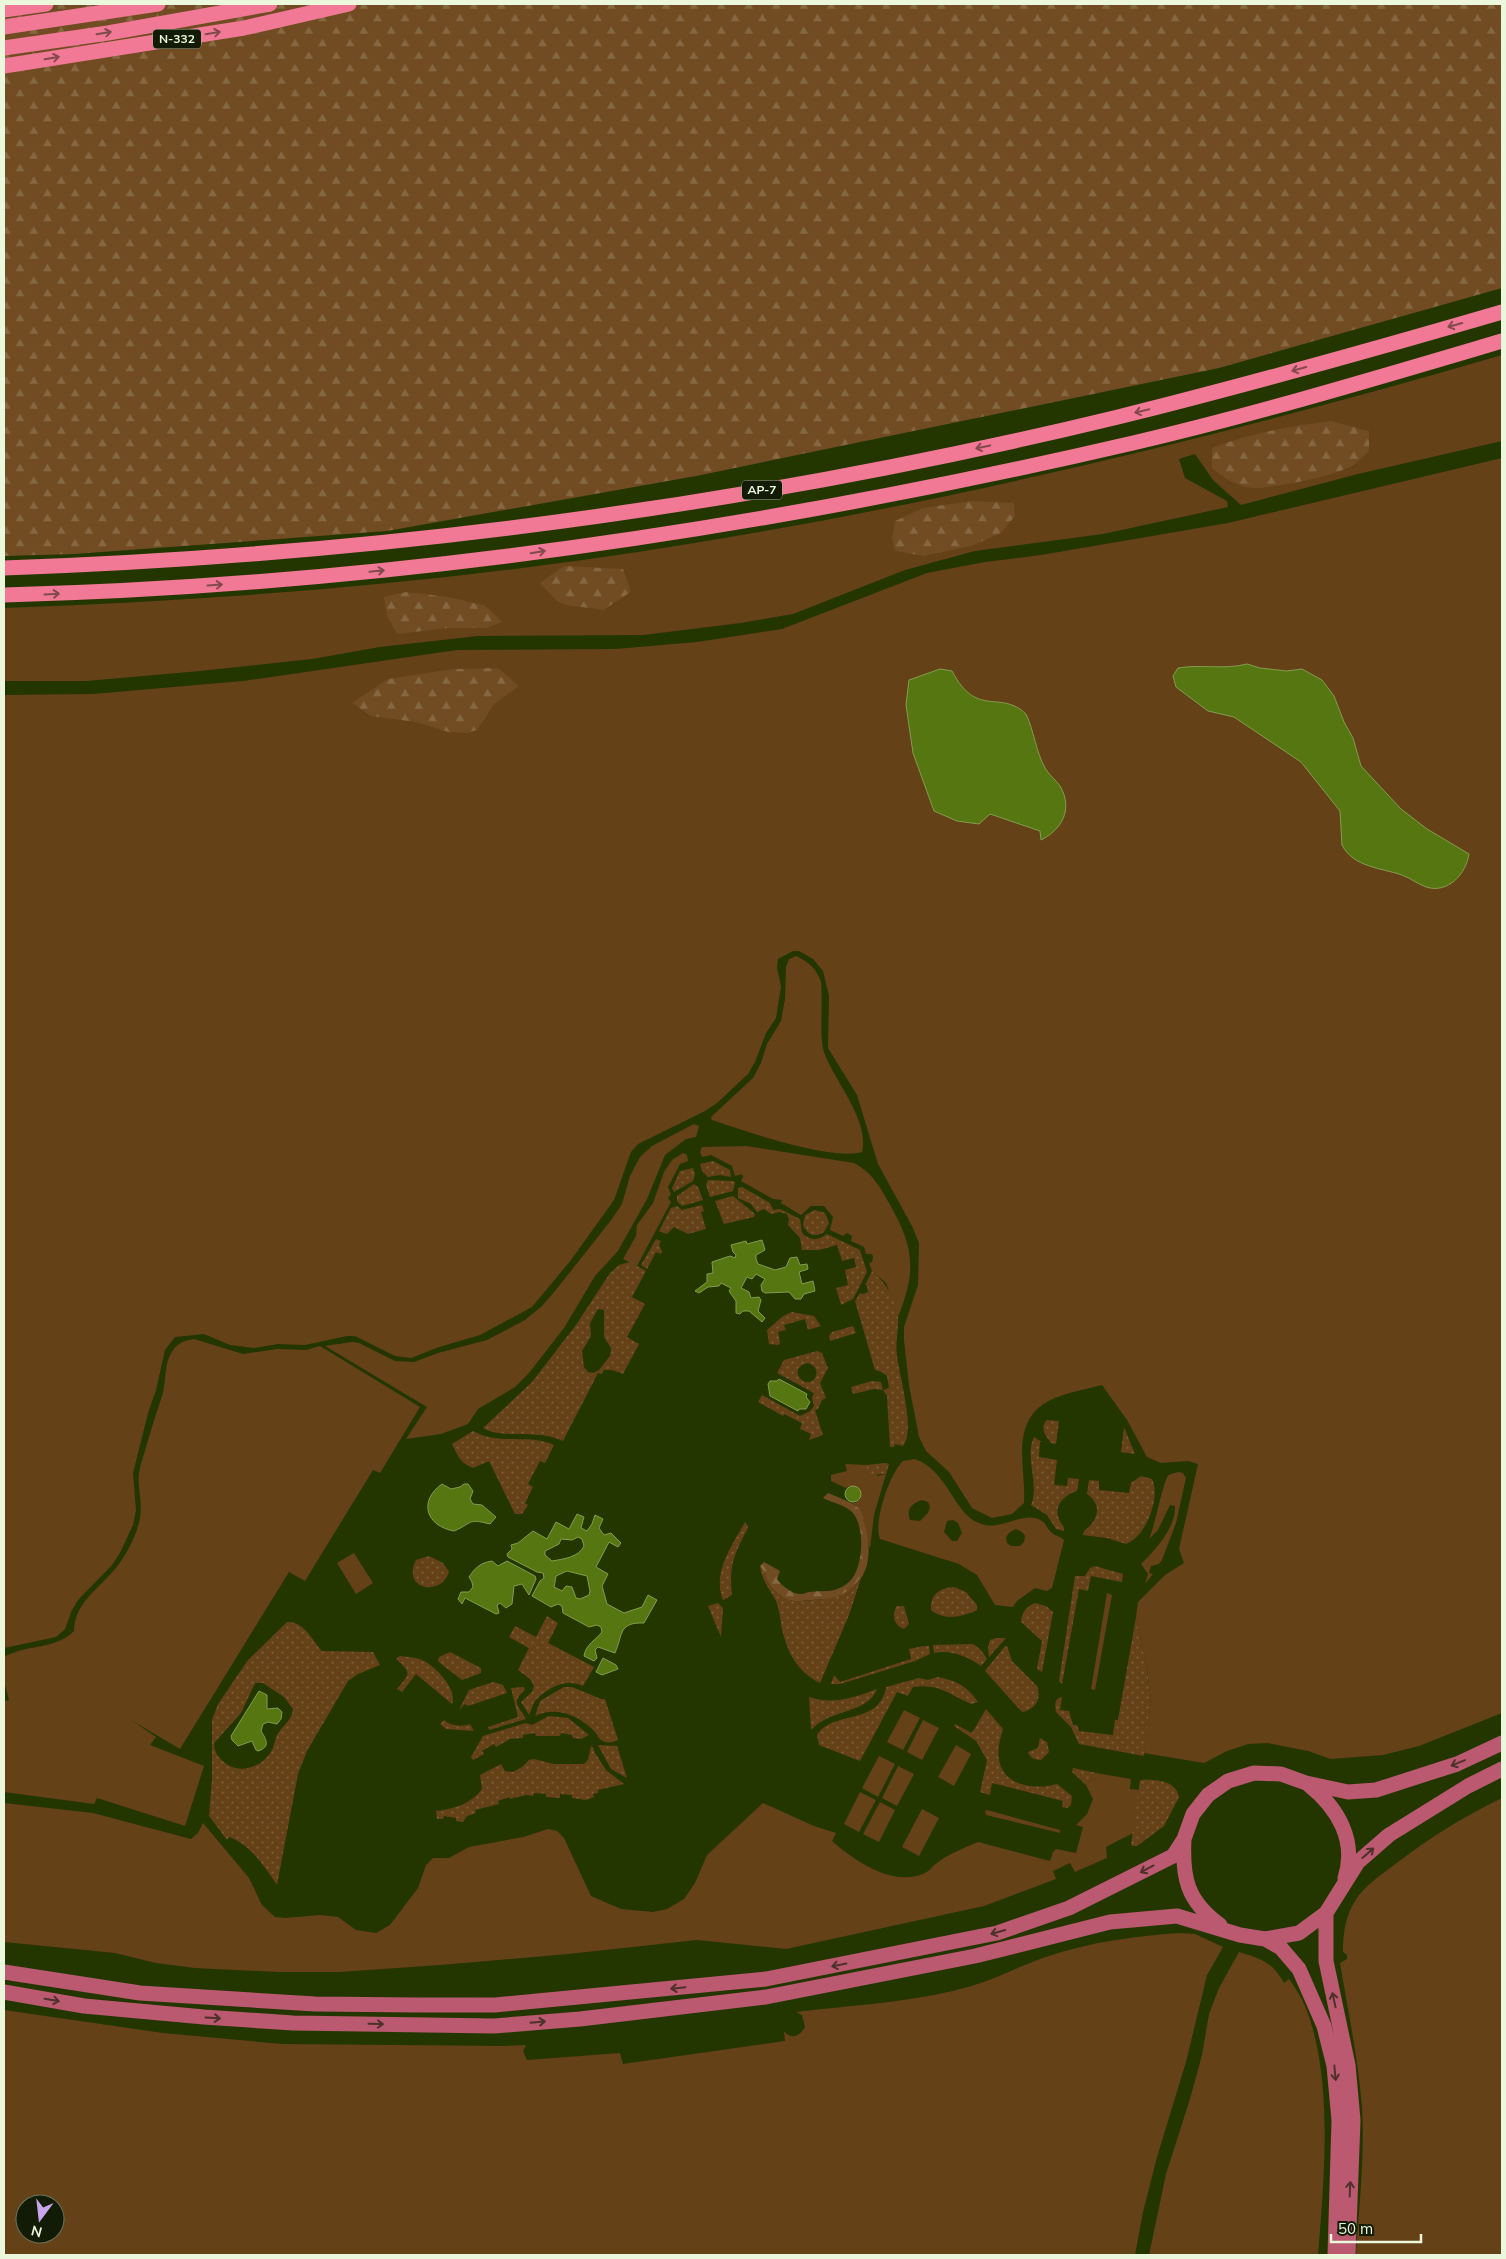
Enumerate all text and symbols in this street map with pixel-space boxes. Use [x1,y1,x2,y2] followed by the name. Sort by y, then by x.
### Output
[96,28,112,38] one-way arrow
[204,28,220,38] one-way arrow
[153,30,201,48] road number: N-332
[44,53,60,63] one-way arrow
[1448,321,1464,331] one-way arrow
[1291,364,1307,374] one-way arrow
[1134,406,1150,416] one-way arrow
[976,443,992,452] one-way arrow
[742,480,782,500] road number: AP-7
[530,547,546,557] one-way arrow
[368,566,384,576] one-way arrow
[206,580,222,590] one-way arrow
[44,589,60,598] one-way arrow
[1451,1759,1466,1768] one-way arrow
[1362,1848,1375,1859] one-way arrow
[1140,1864,1155,1874] one-way arrow
[990,1927,1006,1937] one-way arrow
[831,1961,847,1970] one-way arrow
[671,1983,687,1993] one-way arrow
[1329,1993,1338,2009] one-way arrow
[43,1996,59,2006] one-way arrow
[205,2013,221,2022] one-way arrow
[530,2017,546,2027] one-way arrow
[367,2019,383,2029] one-way arrow
[1330,2065,1340,2081] one-way arrow
[1346,2181,1355,2197] one-way arrow
[15,2194,65,2244] north arrow
[1331,2212,1421,2244] scale bar
[1338,2219,1373,2238] text: 50 m
[29,2221,44,2242] text: N

